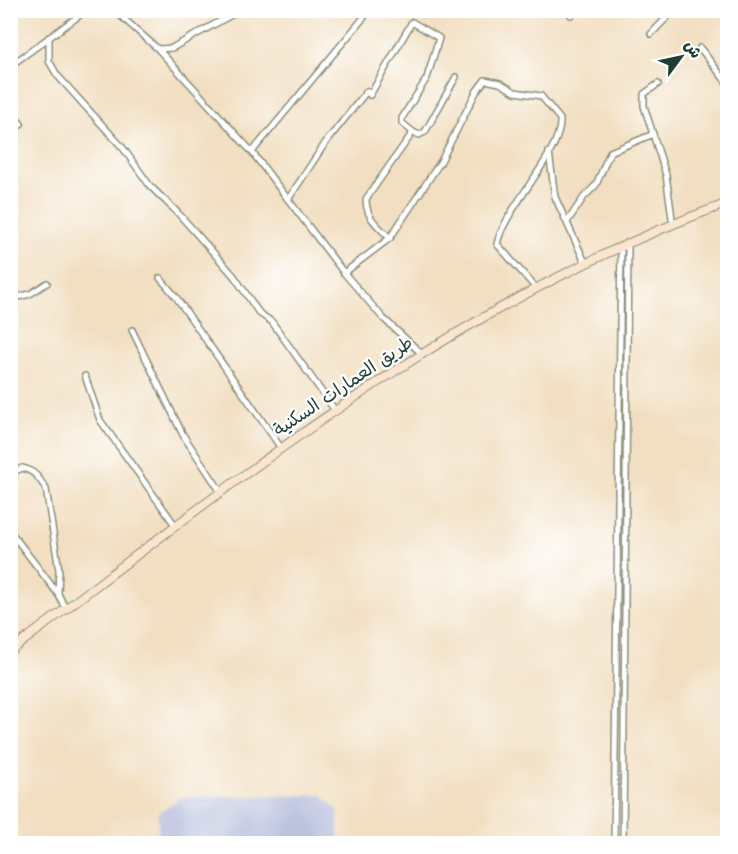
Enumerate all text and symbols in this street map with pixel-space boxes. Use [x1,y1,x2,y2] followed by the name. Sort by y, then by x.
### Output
[651,27,711,87] north arrow
[680,36,707,62] text: ش
[269,330,417,442] street label: طريق العمارات السكنية

